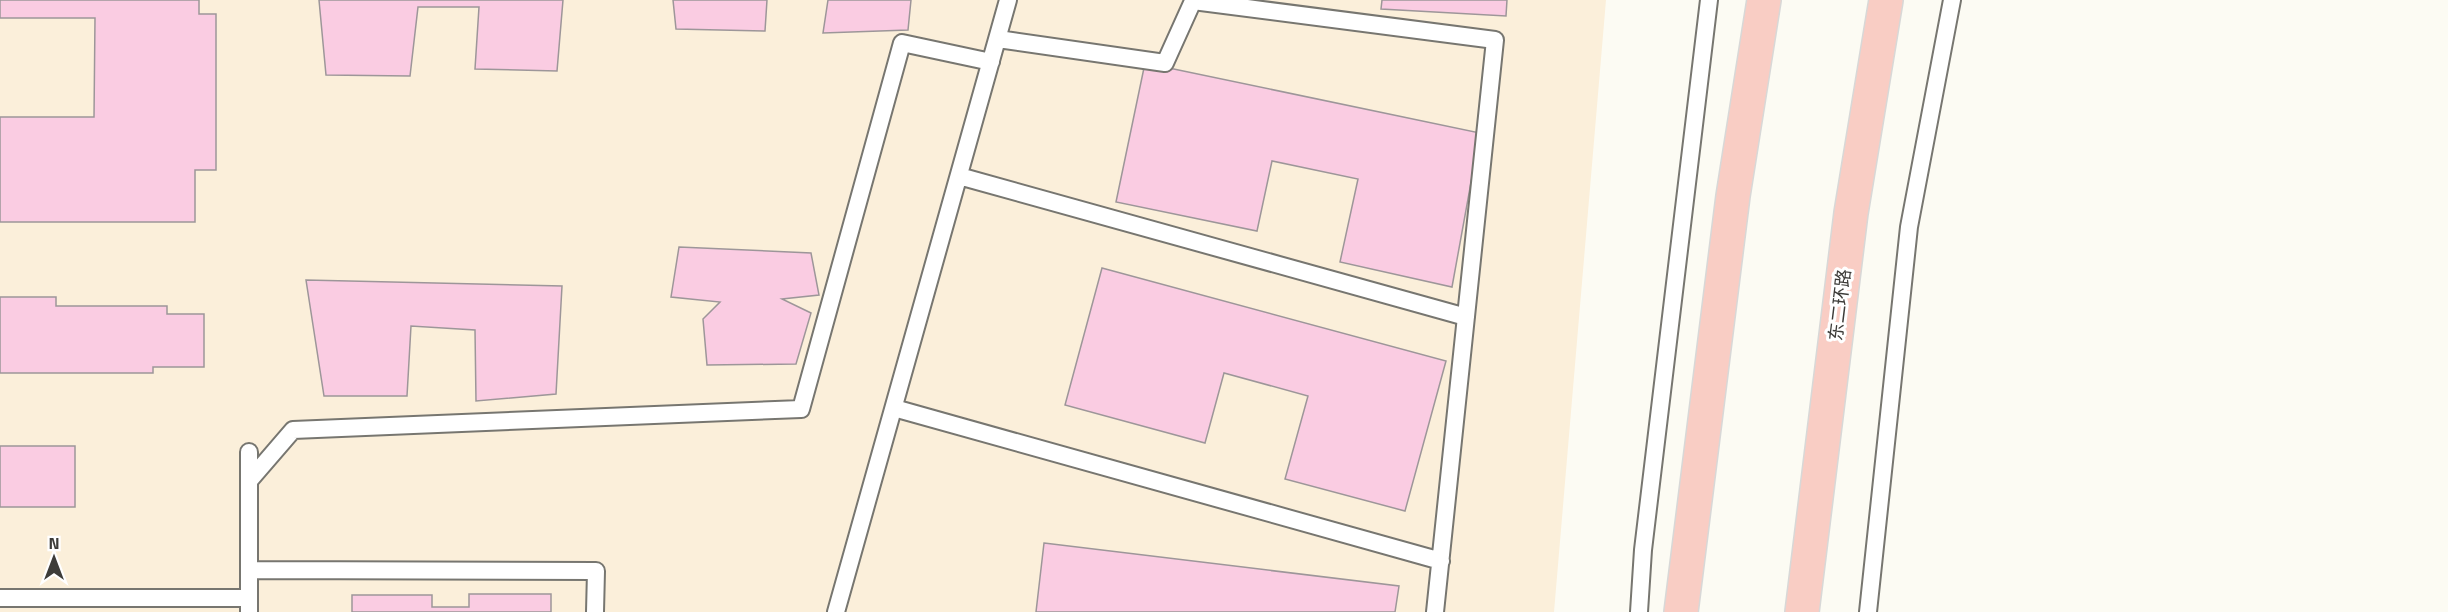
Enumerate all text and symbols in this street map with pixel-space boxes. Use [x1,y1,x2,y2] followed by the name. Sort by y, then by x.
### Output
[1822,268,1857,342] street label: 东二环路
[24,528,84,588] north arrow
[48,531,60,555] text: N

